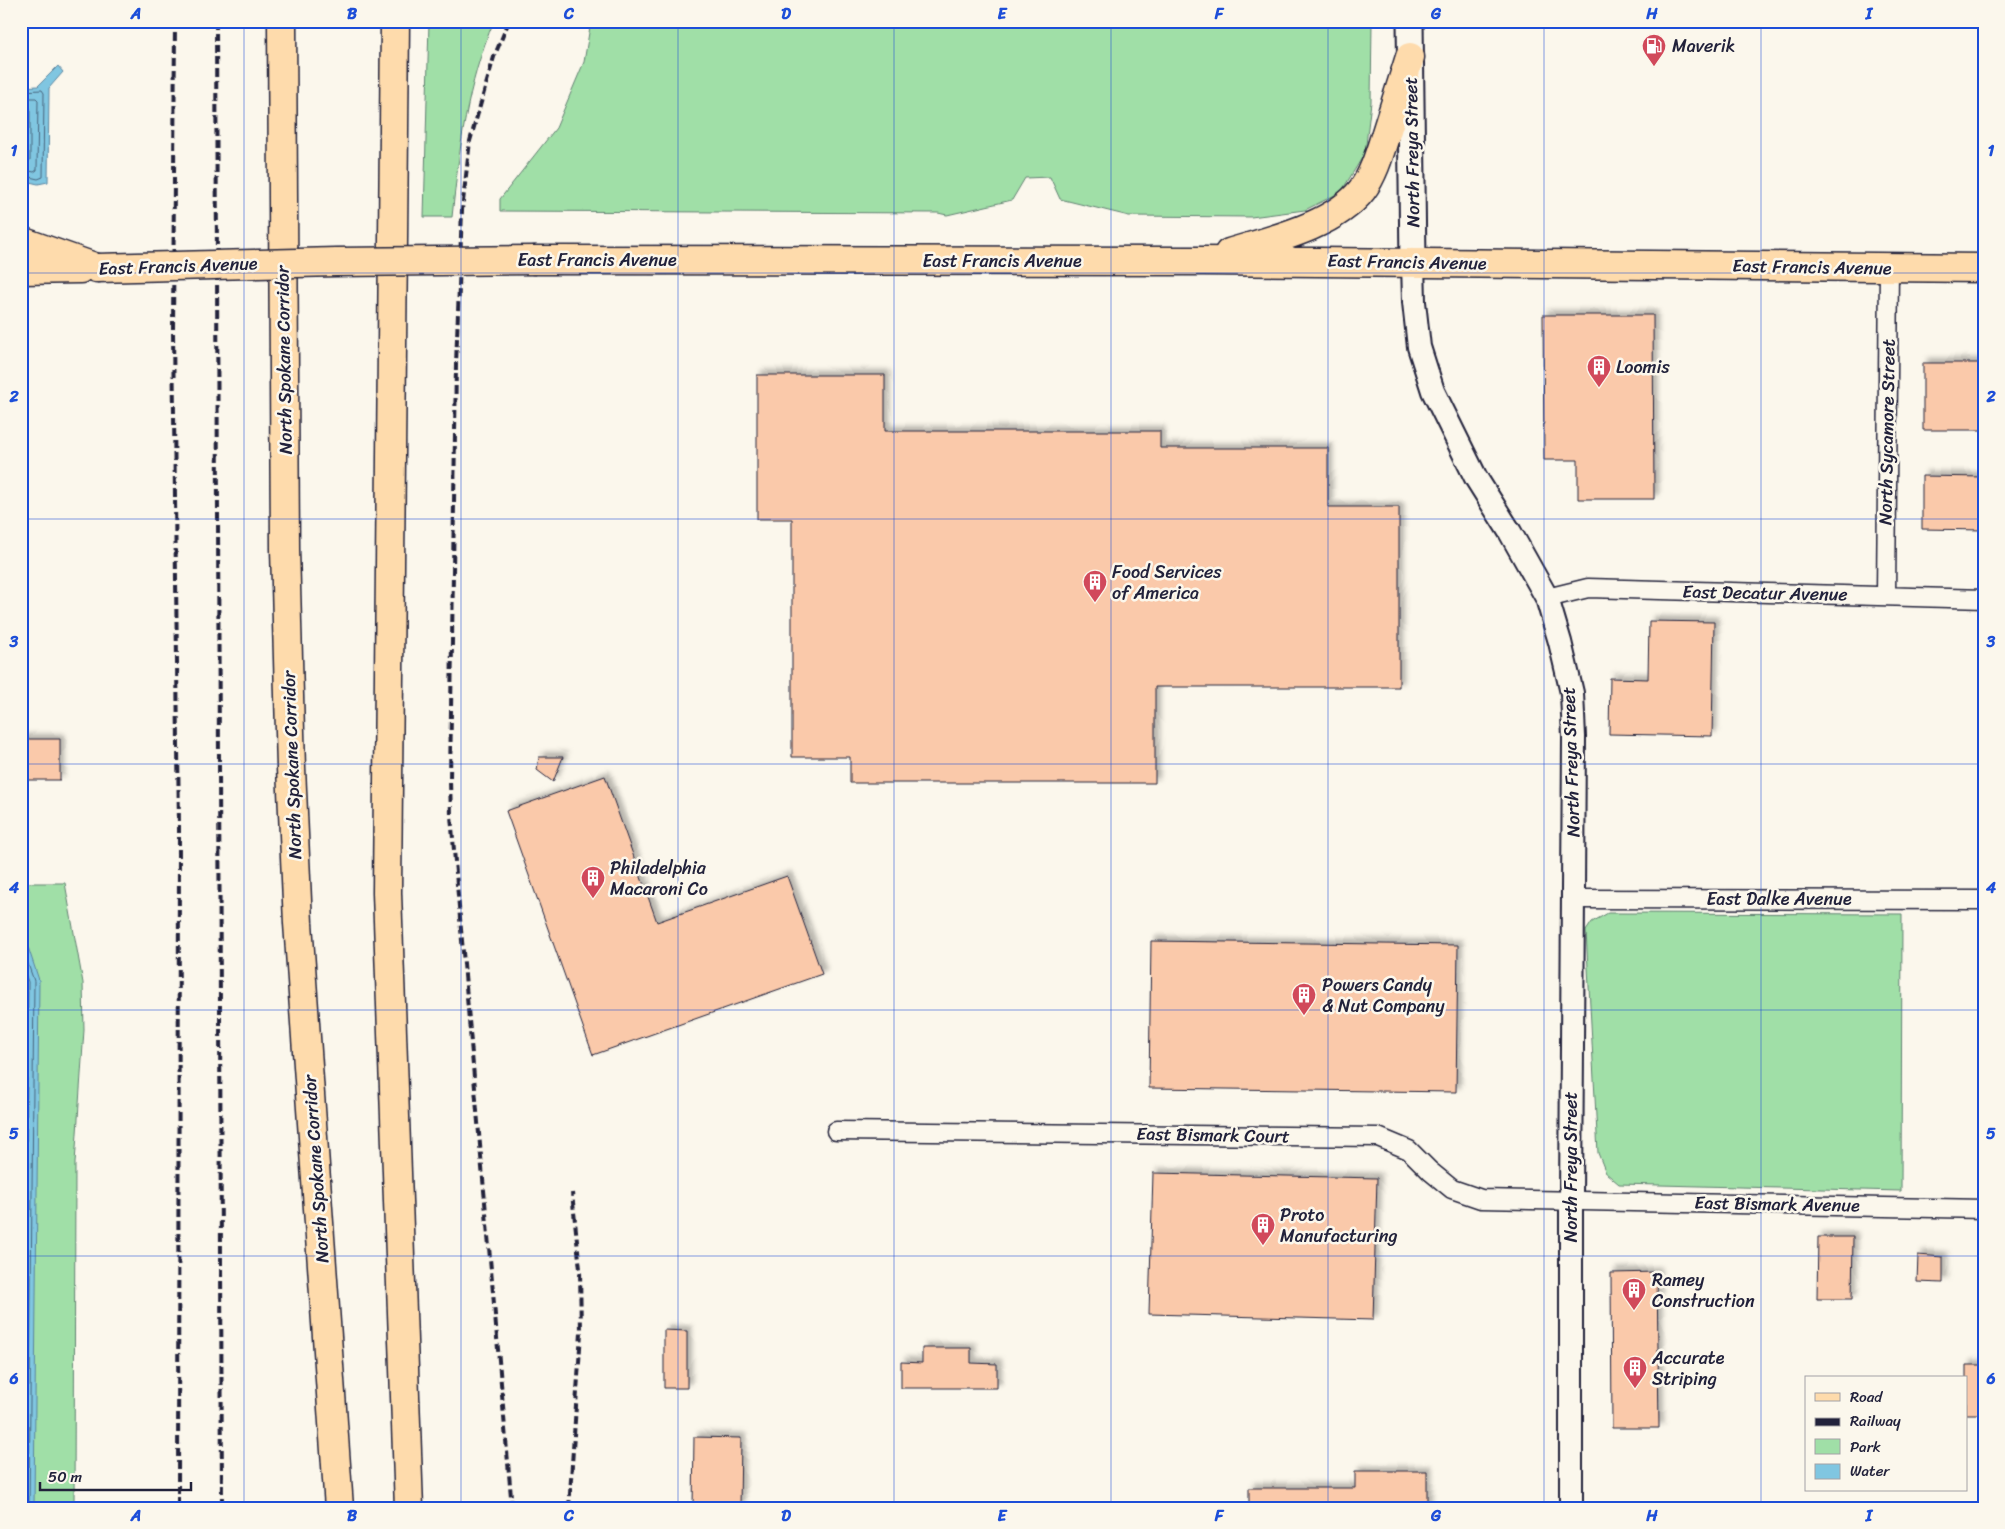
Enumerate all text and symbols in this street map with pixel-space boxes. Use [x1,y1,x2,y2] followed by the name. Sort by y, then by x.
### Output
[130,0,141,28] text: A
[347,0,358,28] text: B
[563,0,575,28] text: C
[781,0,791,28] text: D
[998,0,1008,28] text: E
[1214,0,1225,28] text: F
[1430,0,1442,28] text: G
[1645,0,1658,28] text: H
[1865,0,1874,28] text: I
[1672,30,1735,62] place label: Maverik
[1641,33,1667,67] fuel station icon: Maverik
[1395,76,1429,228] street label: North Freya Street
[11,136,18,165] text: 1
[1988,136,1995,165] text: 1
[517,244,677,276] street label: East Francis Avenue
[922,245,1082,277] street label: East Francis Avenue
[1327,245,1487,279] street label: East Francis Avenue
[98,247,258,285] street label: East Francis Avenue
[1732,250,1892,284] street label: East Francis Avenue
[266,264,302,455] street label: North Spokane Corridor
[1869,338,1905,525] street label: North Sycamore Street
[1616,351,1670,383] place label: Loomis
[1586,354,1612,388] building icon: Loomis
[8,382,19,411] text: 2
[1985,382,1996,411] text: 2
[1112,556,1222,609] place label: Food Services of America
[1082,569,1108,603] building icon: Food Services of America
[1682,576,1848,610] street label: East Decatur Avenue
[9,627,19,656] text: 3
[1986,627,1996,656] text: 3
[273,669,311,860] street label: North Spokane Corridor
[1552,686,1590,838] street label: North Freya Street
[610,852,708,905] place label: Philadelphia Macaroni Co
[580,865,606,899] building icon: Philadelphia Macaroni Co
[8,873,19,902] text: 4
[1985,873,1996,902] text: 4
[1706,883,1852,915] street label: East Dalke Avenue
[1322,969,1445,1022] place label: Powers Candy & Nut Company
[1291,982,1317,1016] building icon: Powers Candy & Nut Company
[293,1072,339,1264] street label: North Spokane Corridor
[1555,1092,1587,1242] street label: North Freya Street
[1136,1118,1290,1152] street label: East Bismark Court
[9,1119,19,1148] text: 5
[1986,1119,1996,1148] text: 5
[1694,1187,1860,1221] street label: East Bismark Avenue
[1280,1199,1398,1252] place label: Proto Manufacturing
[1250,1212,1276,1246] building icon: Proto Manufacturing
[1652,1264,1755,1317] place label: Ramey Construction
[1621,1277,1647,1311] building icon: Ramey Construction
[1651,1342,1725,1395] place label: Accurate Striping
[1622,1355,1648,1389] building icon: Accurate Striping
[8,1364,19,1393] text: 6
[1985,1364,1996,1393] text: 6
[1805,1376,1968,1492] legend
[1850,1384,1883,1410] text: Road
[1850,1408,1901,1434] text: Railway
[1850,1434,1881,1460] text: Park
[1850,1458,1890,1484] text: Water
[40,1459,191,1491] scale bar
[48,1464,83,1490] text: 50 m
[130,1501,141,1529] text: A
[347,1501,358,1529] text: B
[563,1501,575,1529] text: C
[781,1501,791,1529] text: D
[998,1501,1008,1529] text: E
[1214,1501,1225,1529] text: F
[1430,1501,1442,1529] text: G
[1645,1501,1658,1529] text: H
[1865,1501,1874,1529] text: I

